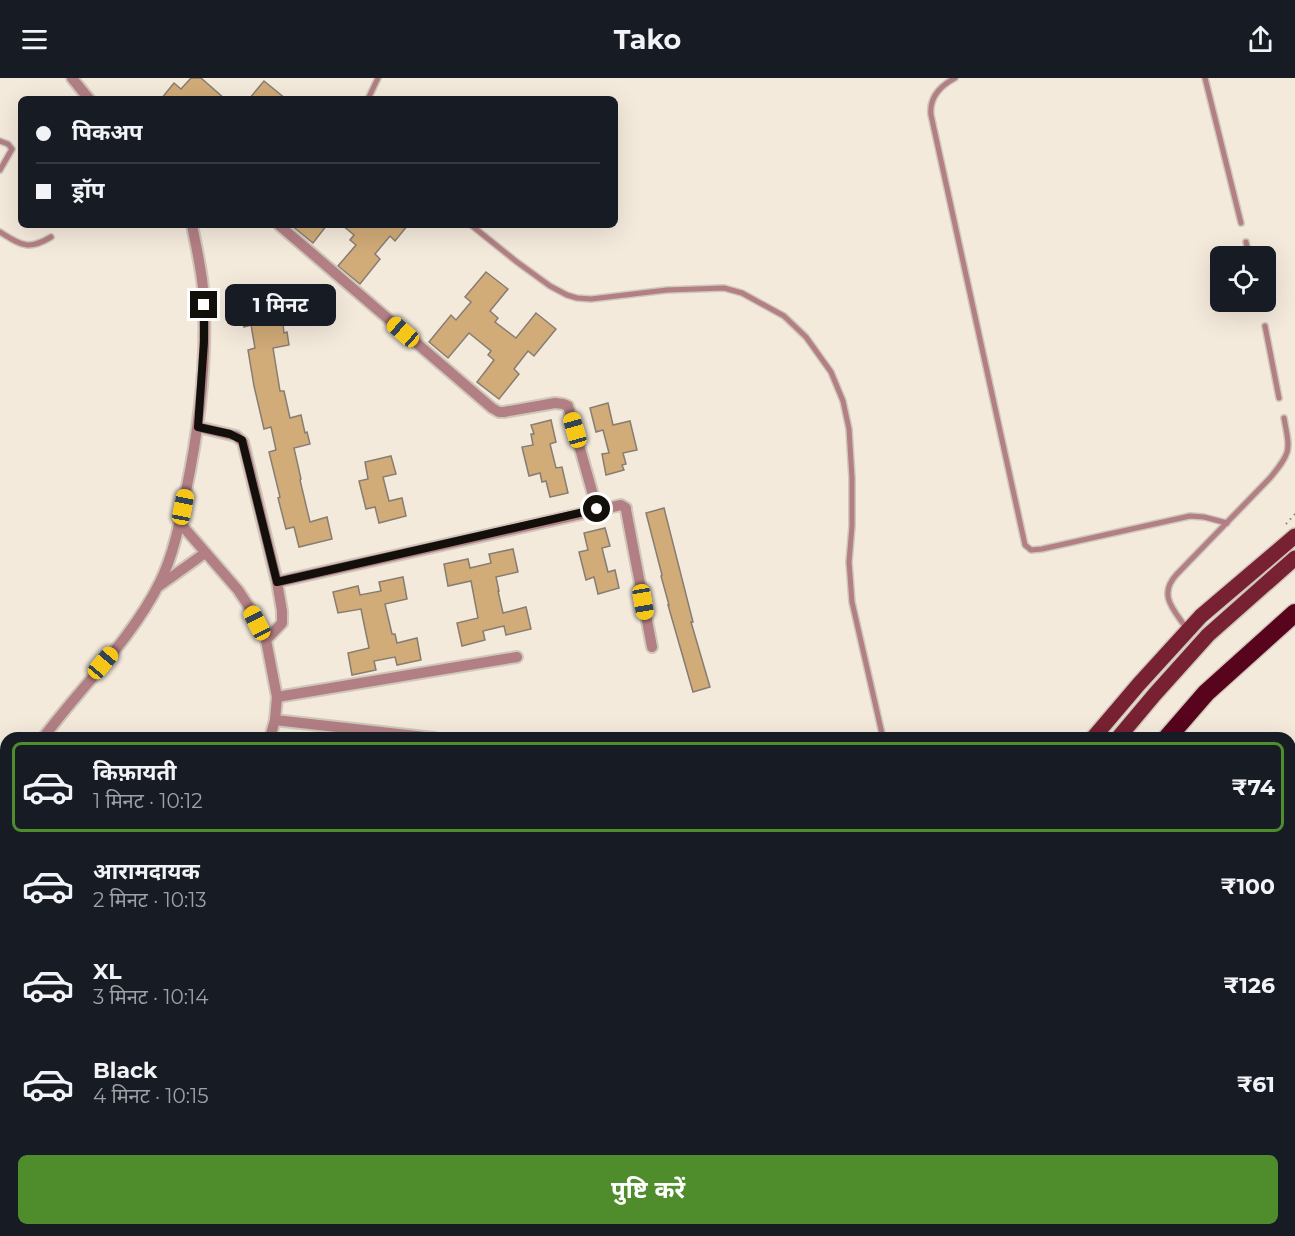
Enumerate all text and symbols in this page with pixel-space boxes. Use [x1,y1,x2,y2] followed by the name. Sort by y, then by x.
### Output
[18,23,51,56] icon: menu
[614,23,681,56] text: Tako
[1244,23,1277,56] icon: share
[72,119,143,146] text: पिकअप
[72,177,105,204] text: ड्रॉप
[1210,246,1276,312] map controls
[1210,246,1276,312] button: locate
[225,284,336,326] callout: 1 मिनट
[190,291,217,318] route end
[253,293,308,317] text: 1 मिनट
[384,313,422,351] car
[561,410,589,450] car
[171,488,195,526] car
[583,495,610,522] route start
[631,583,655,621] car
[241,603,273,643] car
[85,643,121,683] car
[93,759,177,786] text: किफ़ायती
[21,760,75,814] icon: car
[1232,774,1275,801] text: ₹74
[93,789,203,813] text: 1 मिनट · 10:12
[93,858,200,885] text: आरामदायक
[21,859,75,913] icon: car
[1220,873,1275,900] text: ₹100
[93,888,207,912] text: 2 मिनट · 10:13
[21,958,75,1012] icon: car
[93,958,122,985] text: XL
[1223,972,1275,999] text: ₹126
[93,985,209,1009] text: 3 मिनट · 10:14
[21,1057,75,1111] icon: car
[93,1057,157,1084] text: Black
[1237,1071,1275,1098] text: ₹61
[93,1084,209,1108] text: 4 मिनट · 10:15
[18,1155,1278,1224] button: पुष्टि करें

